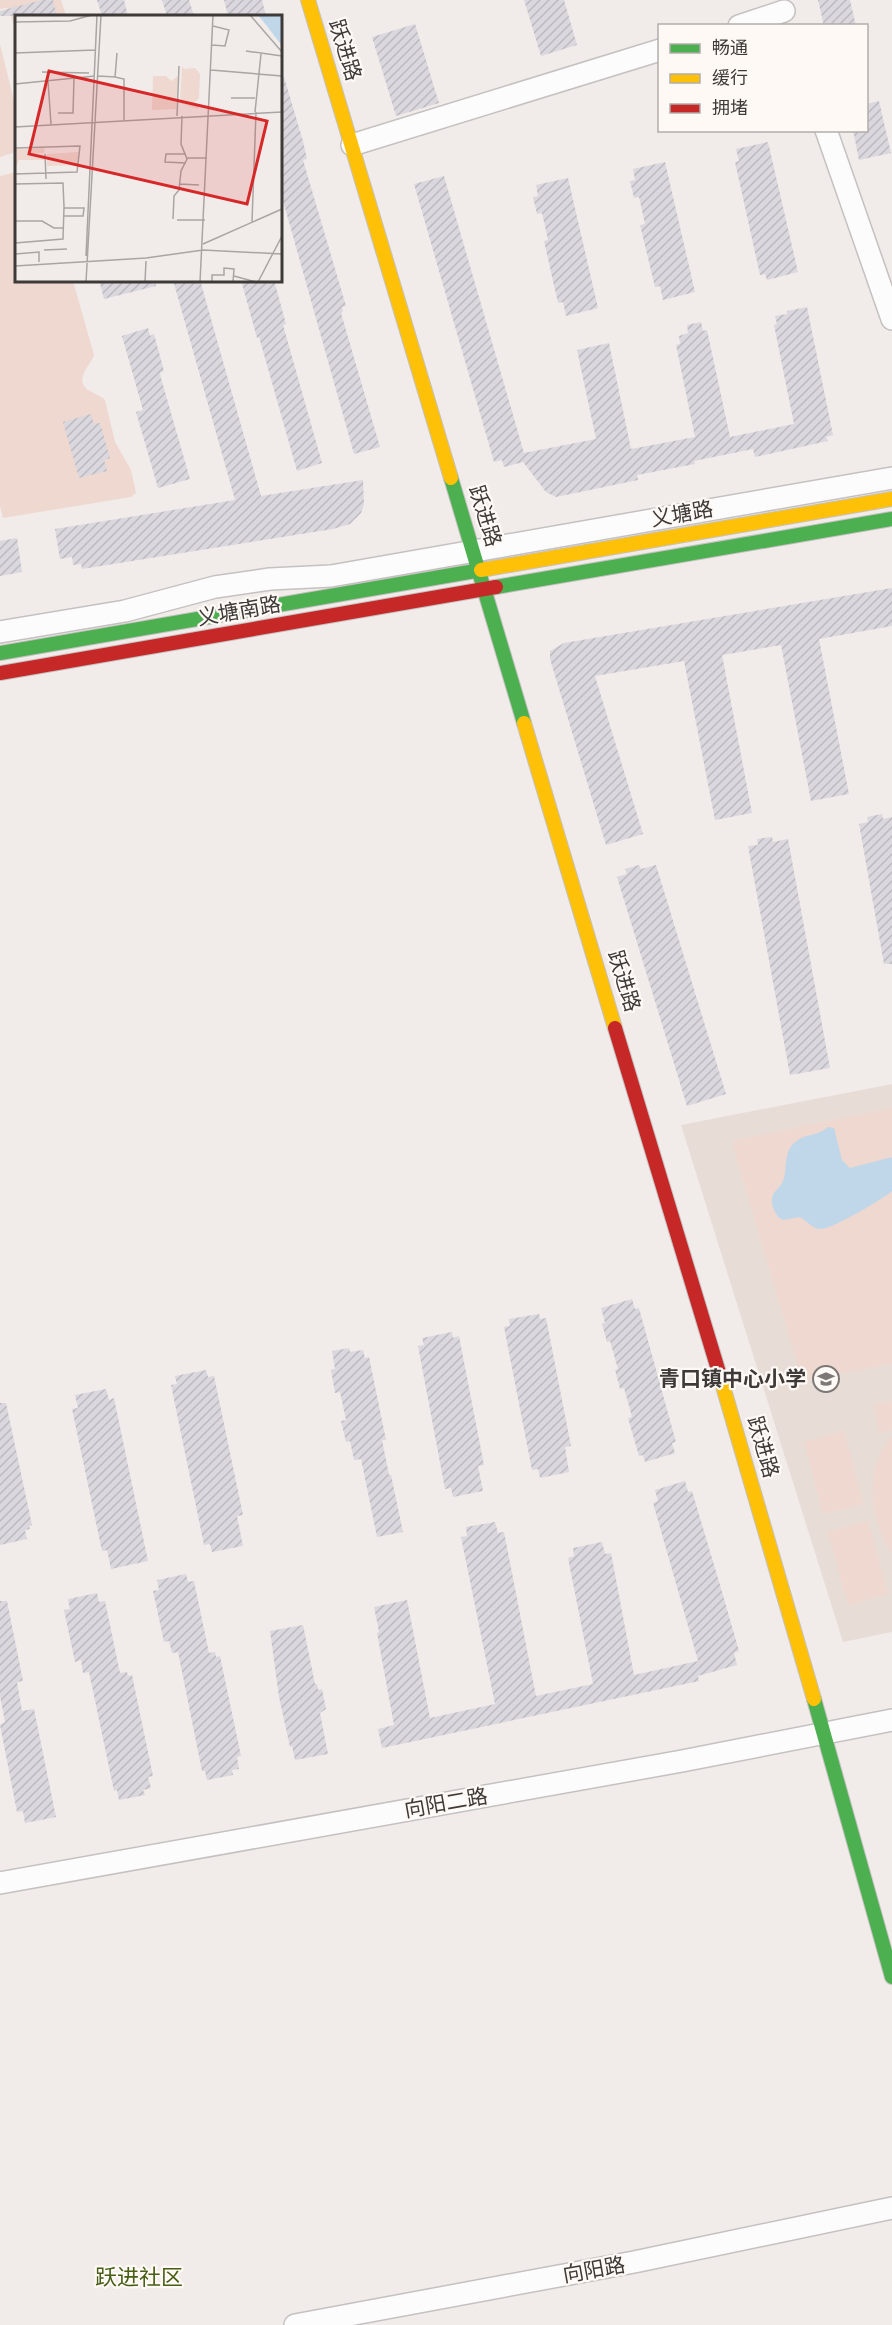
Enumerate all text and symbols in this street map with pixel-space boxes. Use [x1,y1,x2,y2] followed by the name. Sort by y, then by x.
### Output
[15,15,282,282] inset map
[324,16,366,84] street label: 跃进路
[658,24,868,132] legend
[712,37,748,58] text: 畅通
[712,67,748,88] text: 缓行
[712,97,748,118] text: 拥堵
[464,482,506,550] street label: 跃进路
[649,497,715,531] street label: 义塘路
[196,592,282,630] street label: 义塘南路
[603,947,645,1015] street label: 跃进路
[811,1364,841,1394] school or university icon: 青口镇中心小学
[659,1367,806,1391] place label: 青口镇中心小学
[743,1413,783,1481] street label: 跃进路
[403,1784,489,1822] street label: 向阳二路
[561,2253,627,2287] street label: 向阳路
[95,2265,183,2290] district label: 跃进社区

